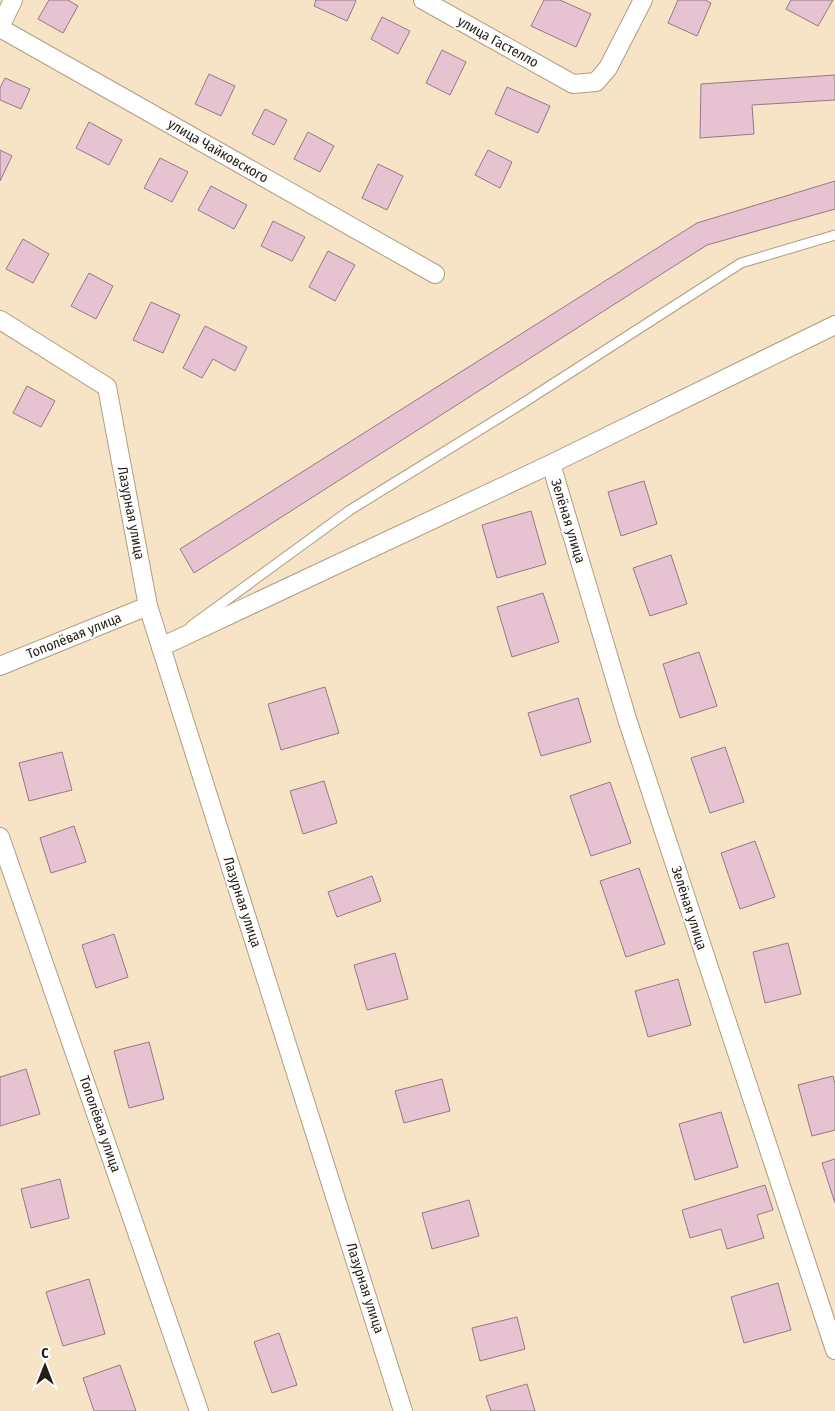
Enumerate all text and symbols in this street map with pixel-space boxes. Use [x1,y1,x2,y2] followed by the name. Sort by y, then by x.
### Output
[454,13,542,71] street label: улица Гастелло
[165,115,271,187] street label: улица Чайковского
[114,465,148,561] street label: Лазурная улица
[547,477,589,565] street label: Зелёная улица
[24,609,124,663] street label: Тополёвая улица
[219,854,265,950] street label: Лазурная улица
[667,864,711,952] street label: Зелёная улица
[76,1074,125,1175] street label: Тополёвая улица
[342,1240,388,1336] street label: Лазурная улица
[20,1341,70,1391] north arrow
[41,1345,49,1362] text: С

